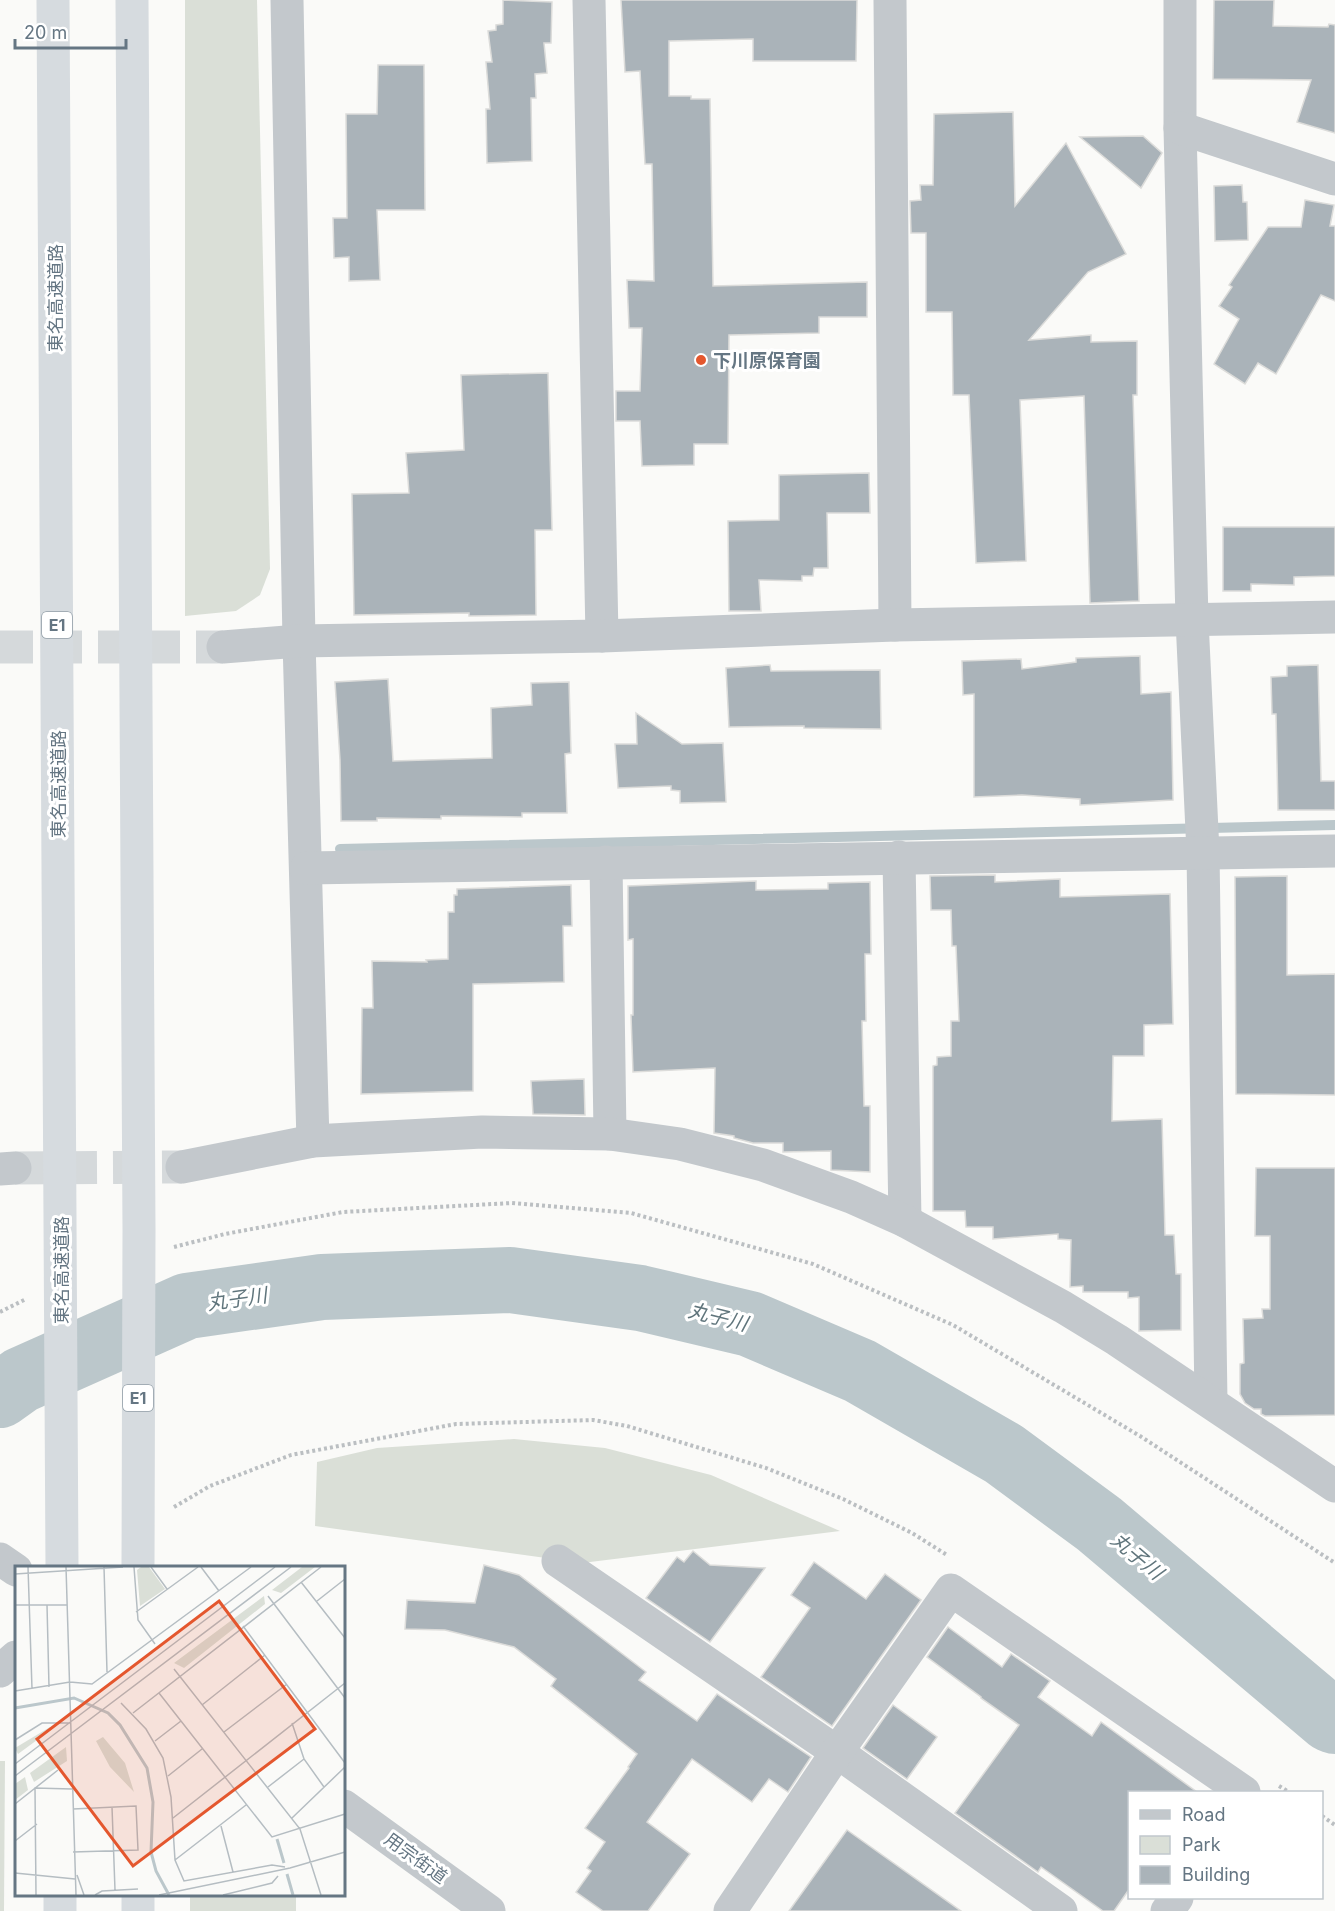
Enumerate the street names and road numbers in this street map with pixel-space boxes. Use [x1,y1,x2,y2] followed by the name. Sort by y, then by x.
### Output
[45,244,66,352] street label: 東名高速道路
[42,612,72,638] road number: E1
[48,730,69,838] street label: 東名高速道路
[51,1216,72,1324] street label: 東名高速道路
[123,1385,153,1411] road number: E1
[381,1828,451,1888] street label: 用宗街道

